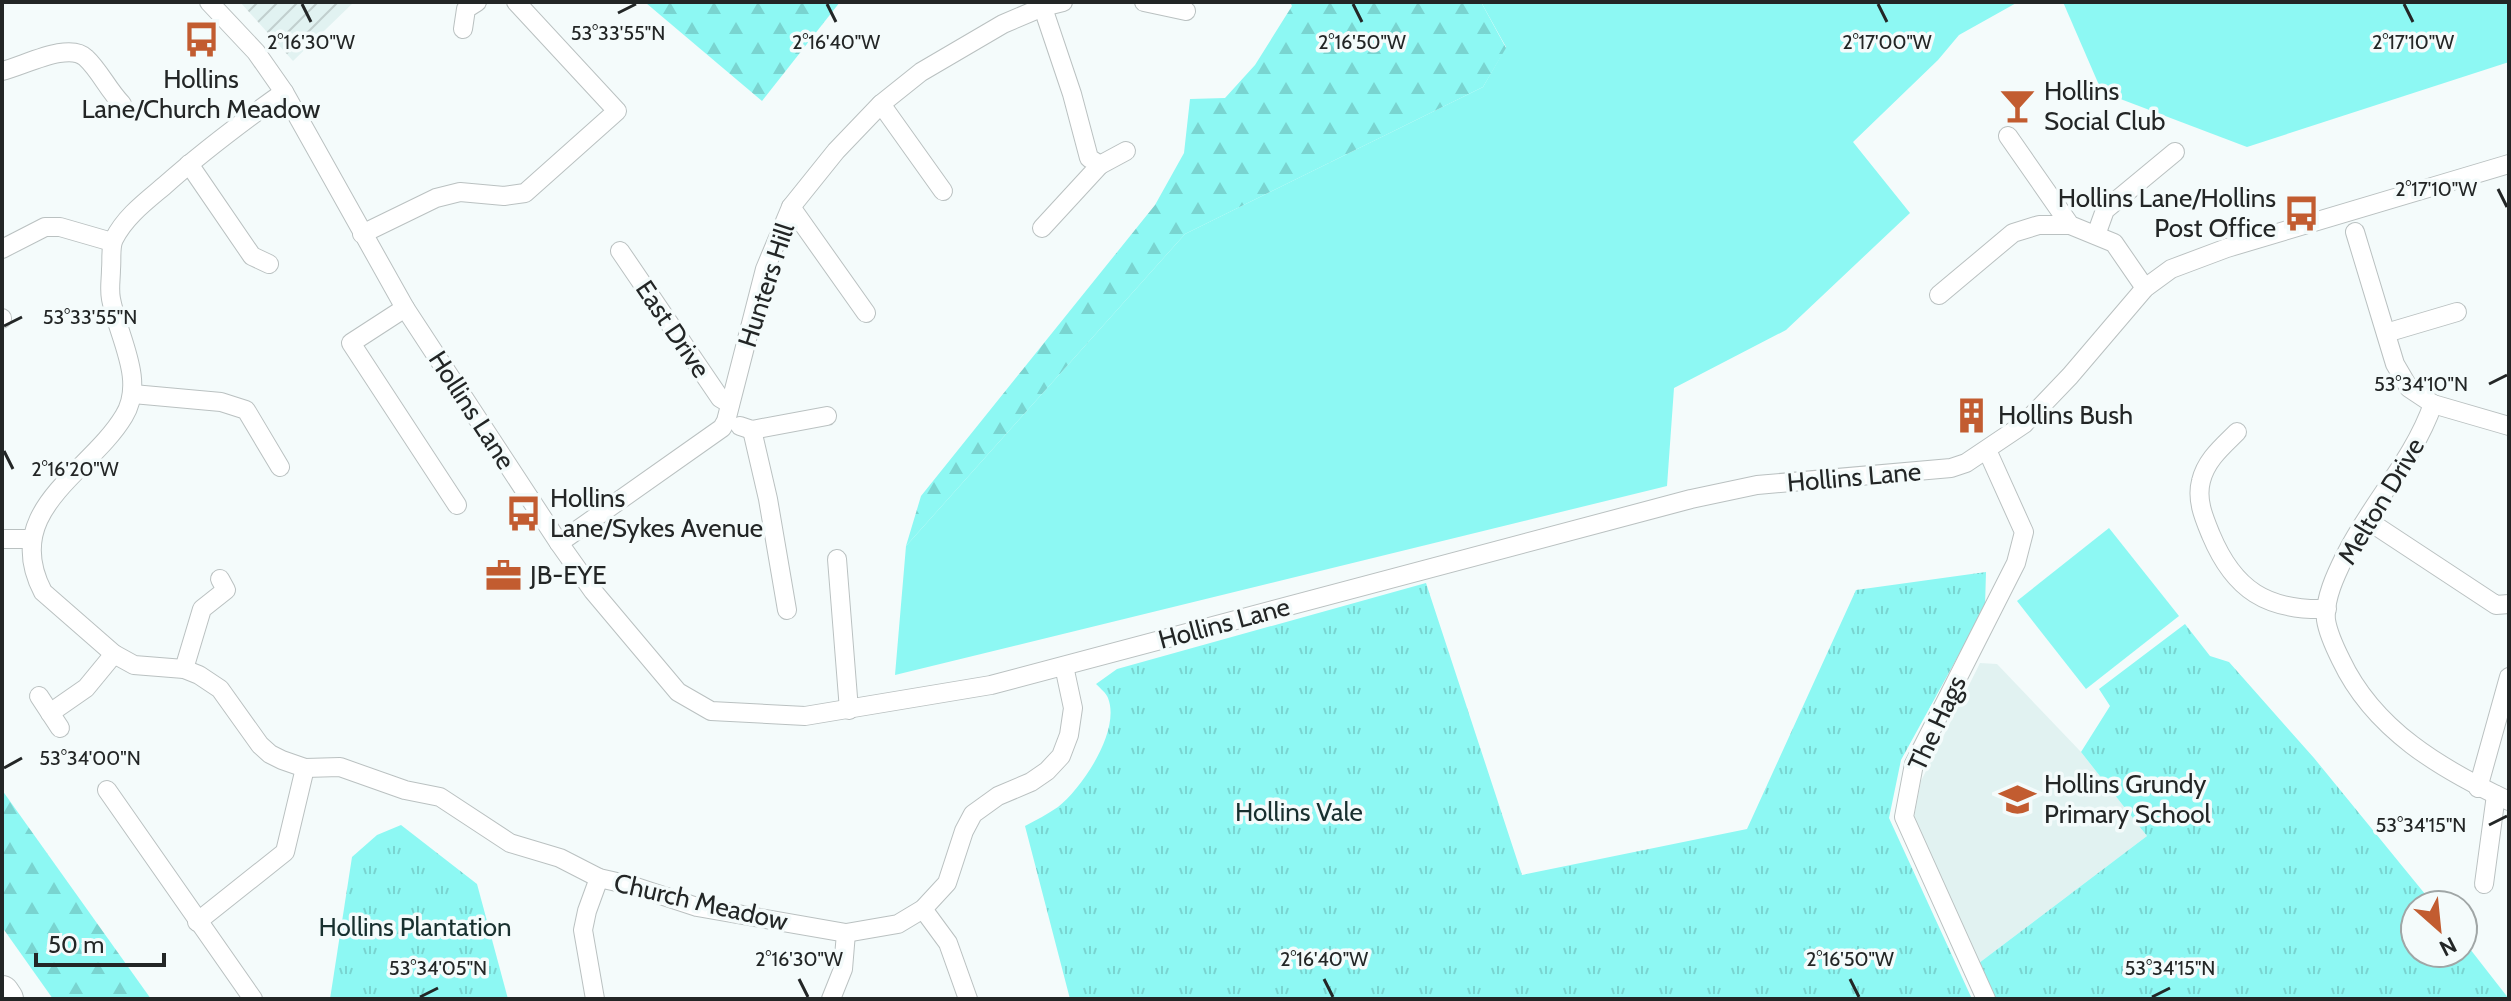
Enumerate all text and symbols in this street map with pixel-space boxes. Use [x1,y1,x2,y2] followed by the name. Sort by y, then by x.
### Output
[182,21,220,59] bus stop icon: Hollins Lane/Church Meadow
[571,21,665,45] text: 53°33'55"N
[267,30,355,54] text: 2°16'30"W
[792,30,880,54] text: 2°16'40"W
[1318,30,1406,54] text: 2°16'50"W
[1842,30,1932,54] text: 2°17'00"W
[2372,30,2454,54] text: 2°17'10"W
[82,63,321,125] place label: Hollins Lane/Church Meadow
[2044,75,2165,137] place label: Hollins Social Club
[1999,87,2037,125] bar icon: Hollins Social Club
[2395,177,2477,201] text: 2°17'10"W
[2058,182,2276,244] place label: Hollins Lane/Hollins Post Office
[2283,194,2321,232] bus stop icon: Hollins Lane/Hollins Post Office
[731,219,801,351] street label: Hunters Hill
[629,274,717,384] street label: East Drive
[43,305,137,329] text: 53°33'55"N
[422,345,522,475] street label: Hollins Lane
[2374,372,2468,396] text: 53°34'10"N
[1953,396,1991,434] building icon: Hollins Bush
[1998,399,2133,431] place label: Hollins Bush
[2331,432,2431,570] street label: Melton Drive
[1786,455,1922,499] street label: Hollins Lane
[31,457,119,481] text: 2°16'20"W
[550,482,763,544] place label: Hollins Lane/Sykes Avenue
[505,494,543,532] bus stop icon: Hollins Lane/Sykes Avenue
[485,556,523,594] office icon: JB-EYE
[529,559,607,591] place label: JB-EYE
[1155,590,1293,656] street label: Hollins Lane
[1901,670,1973,776] street label: The Hags
[39,746,141,770] text: 53°34'00"N
[2044,768,2211,830] place label: Hollins Grundy Primary School
[1999,780,2037,818] school or university icon: Hollins Grundy Primary School
[1235,796,1363,828] park label: Hollins Vale
[2376,813,2466,837] text: 53°34'15"N
[611,866,791,938] street label: Church Meadow
[2399,889,2479,969] north arrow
[319,911,512,943] park label: Hollins Plantation
[36,917,164,967] scale bar
[48,930,104,959] text: 50 m
[2435,931,2461,962] text: N
[755,947,843,971] text: 2°16'30"W
[1280,947,1368,971] text: 2°16'40"W
[1806,947,1894,971] text: 2°16'50"W
[389,956,487,980] text: 53°34'05"N
[2125,956,2215,980] text: 53°34'15"N

